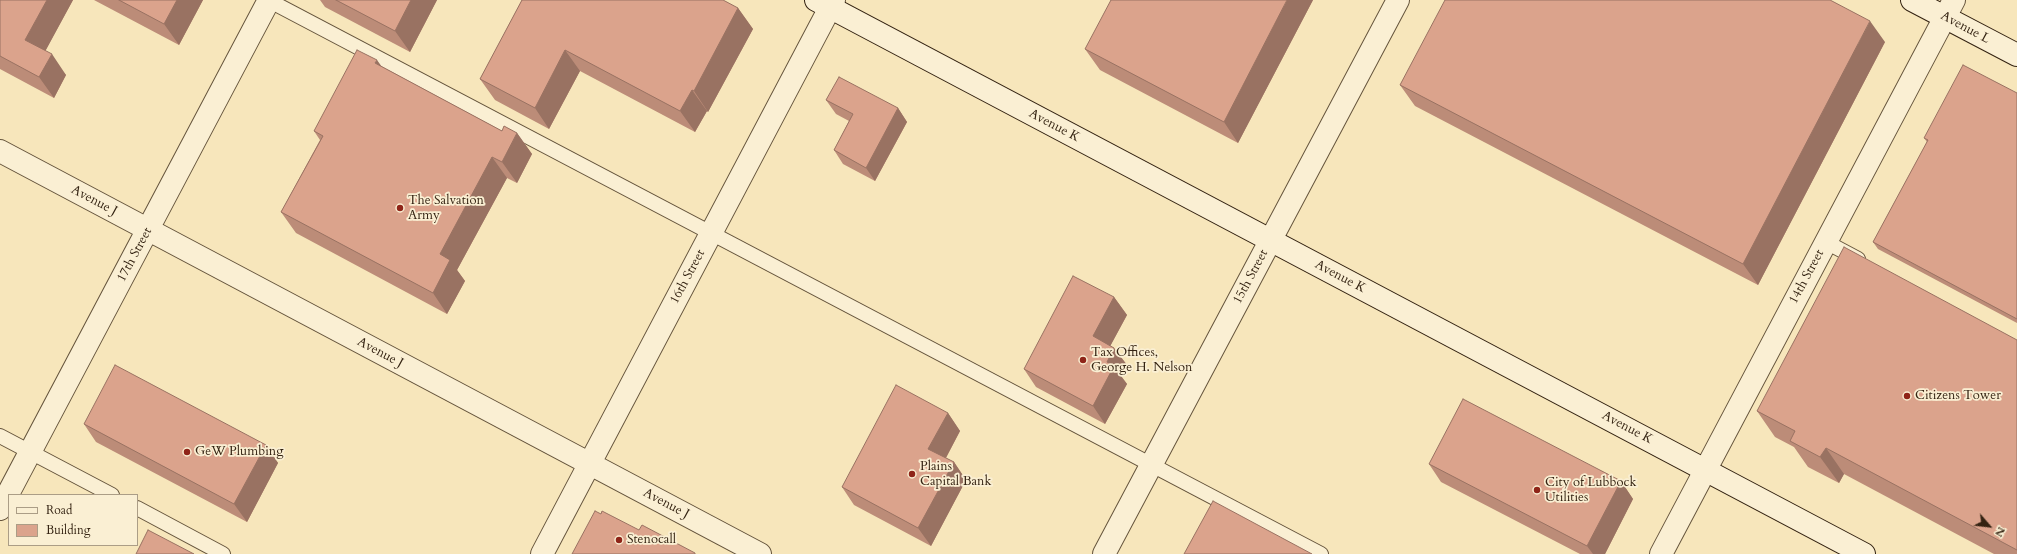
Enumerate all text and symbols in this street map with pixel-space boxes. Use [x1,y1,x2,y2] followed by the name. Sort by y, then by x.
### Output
[1938,9,1992,47] street label: Avenue L
[1026,106,1082,146] street label: Avenue K
[68,182,120,220] street label: Avenue J
[408,193,484,224] place label: The Salvation Army
[395,203,405,213] marker: The Salvation Army
[114,225,156,285] street label: 17th Street
[667,247,709,307] street label: 16th Street
[1230,247,1272,307] street label: 15th Street
[1786,247,1828,307] street label: 14th Street
[1312,257,1368,297] street label: Avenue K
[354,334,406,372] street label: Avenue J
[1091,345,1192,376] place label: Tax Offices, George H. Nelson
[1078,355,1088,365] marker: Tax Offices, George H. Nelson
[1915,388,2001,404] place label: Citizens Tower
[1902,391,1912,401] marker: Citizens Tower
[1599,408,1655,448] street label: Avenue K
[195,444,283,460] place label: GeW Plumbing
[182,447,192,457] marker: GeW Plumbing
[920,459,991,490] place label: Plains Capital Bank
[907,469,917,479] marker: Plains Capital Bank
[1545,475,1636,506] place label: City of Lubbock Utilities
[640,485,692,523] street label: Avenue J
[1532,485,1542,495] marker: City of Lubbock Utilities
[8,494,138,546] legend
[46,502,72,518] text: Road
[1969,506,2009,546] north arrow
[46,522,90,538] text: Building
[1991,524,2009,540] text: N
[627,532,676,548] place label: Stenocall
[614,535,624,545] marker: Stenocall

